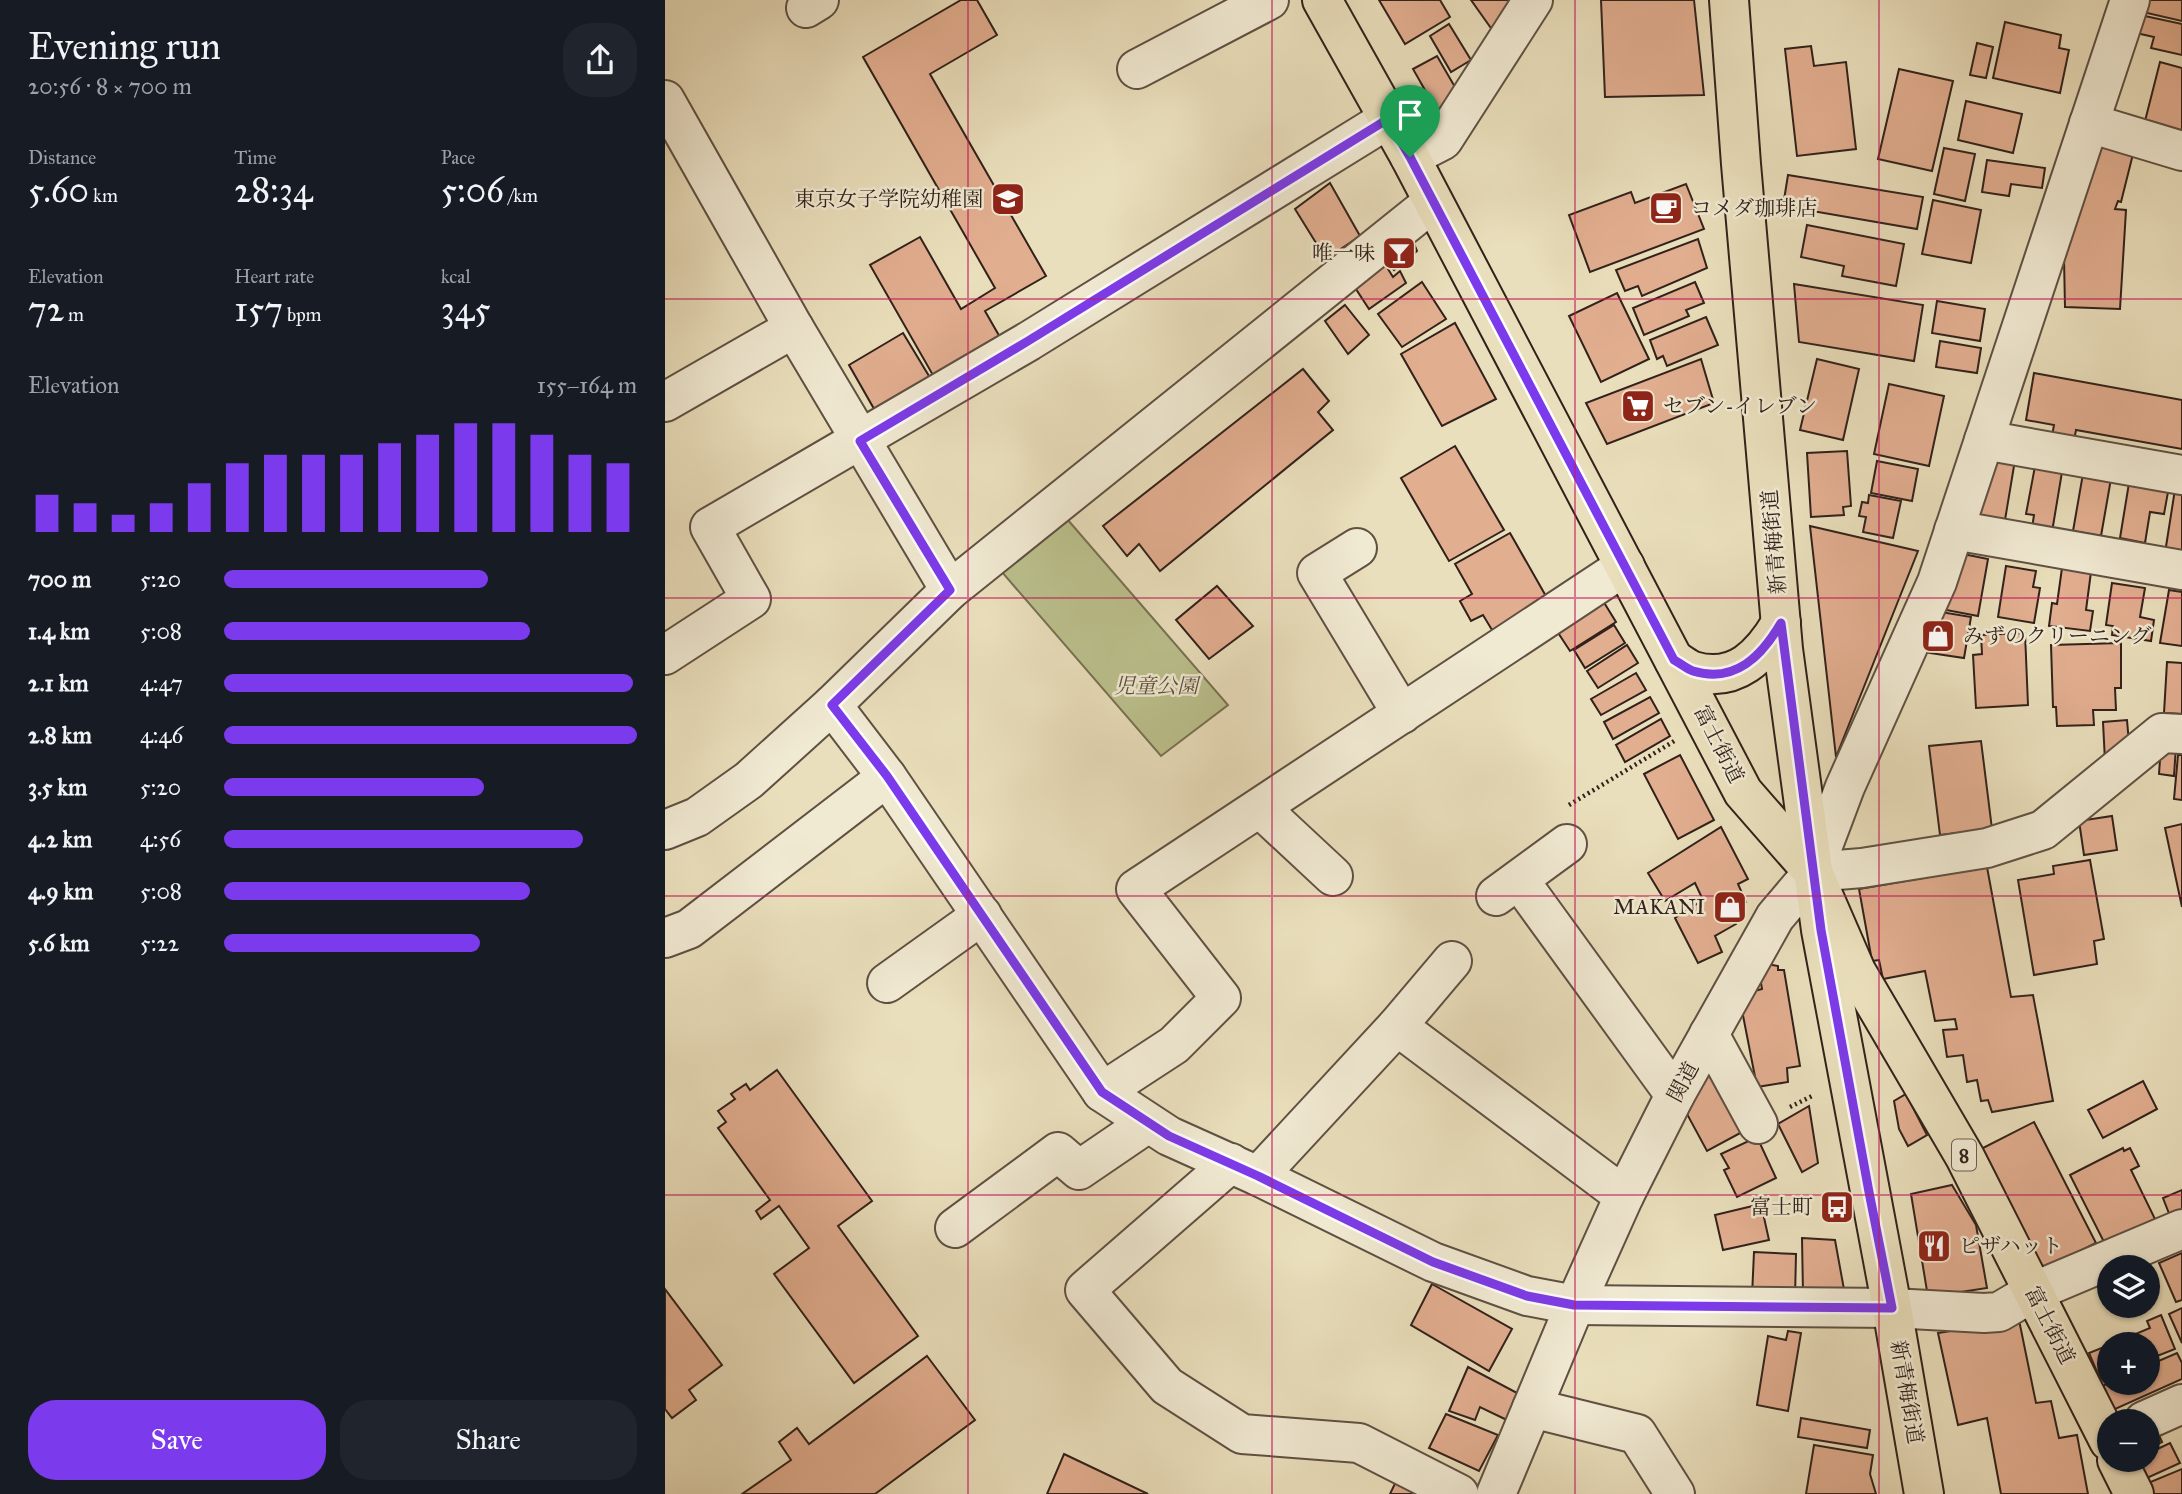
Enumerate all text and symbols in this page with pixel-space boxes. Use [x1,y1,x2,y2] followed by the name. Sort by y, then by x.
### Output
[28,23,221,69] text: Evening run
[563,23,637,97] button: share
[28,72,192,100] text: 20:56 · 8 × 700 m
[1380,85,1440,157] pin
[1391,96,1429,134] icon: arrive
[28,146,96,169] text: Distance
[234,146,276,169] text: Time
[441,146,475,169] text: Pace
[28,169,89,212] text: 5.60
[234,169,313,212] text: 28:34
[441,169,504,212] text: 5:06
[989,180,1027,218] school or university icon: 東京女子学院幼稚園
[89,184,118,207] text: km
[504,184,538,207] text: /km
[794,186,983,212] place label: 東京女子学院幼稚園
[1647,189,1685,227] cafe icon: コメダ珈琲店
[1691,195,1817,221] place label: コメダ珈琲店
[1380,234,1418,272] bar icon: 唯一味
[1312,240,1375,266] place label: 唯一味
[28,265,103,288] text: Elevation
[234,265,314,288] text: Heart rate
[441,265,471,288] text: kcal
[28,288,64,331] text: 72
[234,288,283,331] text: 157
[441,288,490,331] text: 345
[64,303,84,326] text: m
[283,303,322,326] text: bpm
[28,371,119,399] text: Elevation
[537,371,637,399] text: 155–164 m
[1619,387,1657,425] supermarket icon: セブン-イレブン
[1663,393,1817,419] place label: セブン-イレブン
[1756,489,1792,595] street label: 新青梅街道
[28,565,91,593] text: 700 m
[140,565,181,593] text: 5:20
[28,617,90,645] text: 1.4 km
[140,617,182,645] text: 5:08
[1919,617,1957,655] shop icon: みずのクリーニング
[1963,623,2152,649] place label: みずのクリーニング
[28,669,89,697] text: 2.1 km
[140,669,183,697] text: 4:47
[1114,673,1201,699] park label: 児童公園
[1688,701,1750,787] street label: 富士街道
[28,721,92,749] text: 2.8 km
[140,721,183,749] text: 4:46
[28,773,87,801] text: 3.5 km
[140,773,181,801] text: 5:20
[28,825,92,853] text: 4.2 km
[140,825,181,853] text: 4:56
[28,877,93,905] text: 4.9 km
[140,877,182,905] text: 5:08
[1711,888,1749,926] shop icon: MAKANI
[1613,894,1705,920] place label: MAKANI
[28,929,90,957] text: 5.6 km
[140,929,179,957] text: 5:22
[1662,1057,1704,1107] street label: 関道
[1952,1140,1976,1170] road number: 8
[1818,1188,1856,1226] bus stop icon: 富士町
[1750,1194,1813,1220] place label: 富士町
[1915,1227,1953,1265] restaurant icon: ピザハット
[1959,1233,2063,1259] place label: ピザハット
[2097,1255,2160,1472] map controls
[2097,1255,2160,1318] button: layers
[2019,1282,2081,1368] street label: 富士街道
[2097,1332,2160,1395] button: +
[1885,1338,1929,1446] street label: 新青梅街道
[28,1400,326,1480] button: Save
[340,1400,637,1480] button: Share
[2097,1409,2160,1472] button: −

